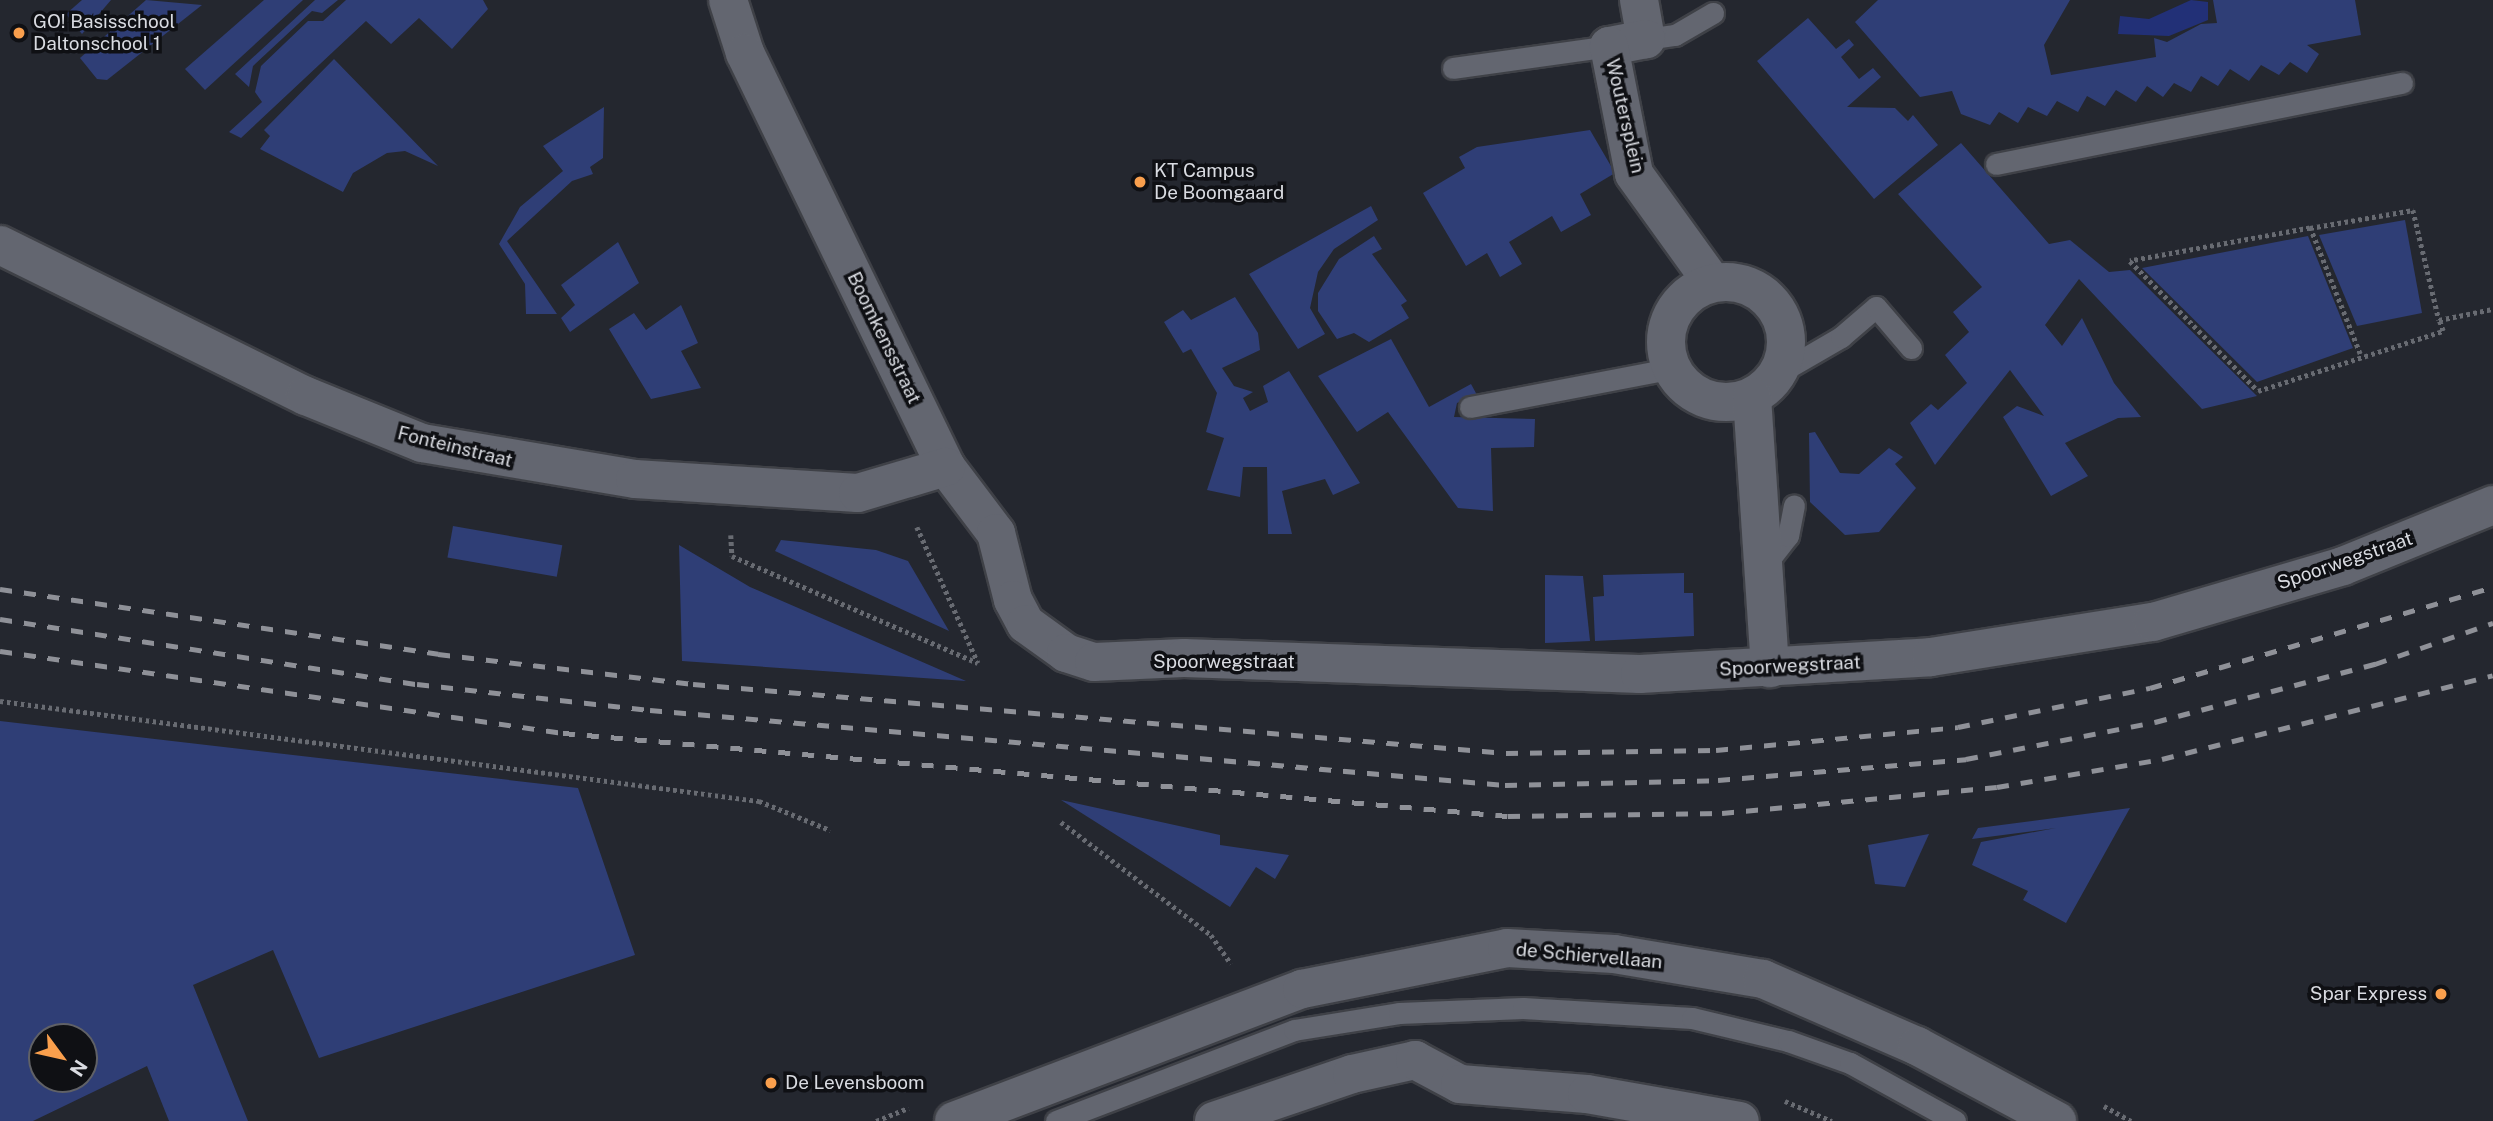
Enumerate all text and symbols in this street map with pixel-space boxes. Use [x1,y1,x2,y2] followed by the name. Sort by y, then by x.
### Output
[33,11,175,55] place label: GO! Basisschool Daltonschool 1
[11,25,27,41] marker: GO! Basisschool Daltonschool 1
[1601,56,1649,176] street label: Woutersplein
[1154,160,1284,204] place label: KT Campus De Boomgaard
[1132,174,1148,190] marker: KT Campus De Boomgaard
[842,268,926,408] street label: Boomkensstraat
[395,422,515,472] street label: Fonteinstraat
[2274,527,2416,595] street label: Spoorwegstraat
[1153,651,1295,673] street label: Spoorwegstraat
[1719,651,1861,681] street label: Spoorwegstraat
[1515,938,1663,974] street label: de Schiervellaan
[2310,983,2427,1005] place label: Spar Express
[2433,986,2449,1002] marker: Spar Express
[28,1023,98,1093] north arrow
[66,1056,92,1081] text: N
[785,1072,925,1094] place label: De Levensboom
[763,1075,779,1091] marker: De Levensboom

